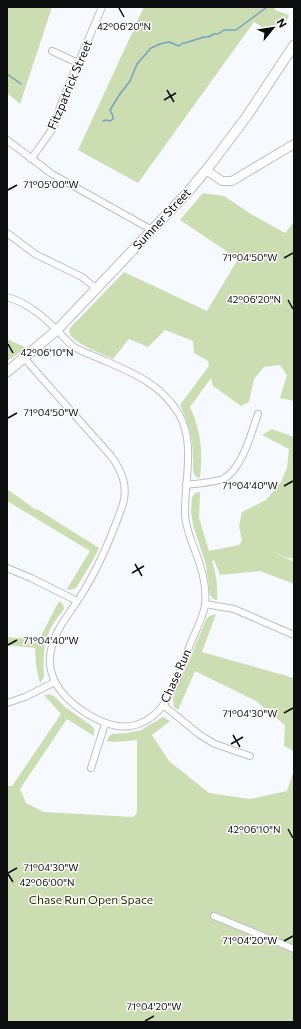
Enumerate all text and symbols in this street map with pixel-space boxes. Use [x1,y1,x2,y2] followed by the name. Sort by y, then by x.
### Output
[253,8,293,48] north arrow
[274,16,290,30] text: N
[97,20,151,32] text: 42°06'20"N
[44,38,94,131] street label: Fitzpatrick Street
[23,178,79,190] text: 71°05'00"W
[129,185,193,252] street label: Sumner Street
[222,251,278,263] text: 71°04'50"W
[227,293,281,305] text: 42°06'20"N
[21,346,73,358] text: 42°06'10"N
[23,406,79,418] text: 71°04'50"W
[222,479,278,491] text: 71°04'40"W
[23,634,79,646] text: 71°04'40"W
[157,647,193,704] street label: Chase Run
[222,707,278,719] text: 71°04'30"W
[228,823,280,835] text: 42°06'10"N
[23,861,79,873] text: 71°04'30"W
[19,876,75,888] text: 42°06'00"N
[29,892,153,906] park label: Chase Run Open Space
[223,934,277,946] text: 71°04'20"W
[127,1000,181,1012] text: 71°04'20"W

